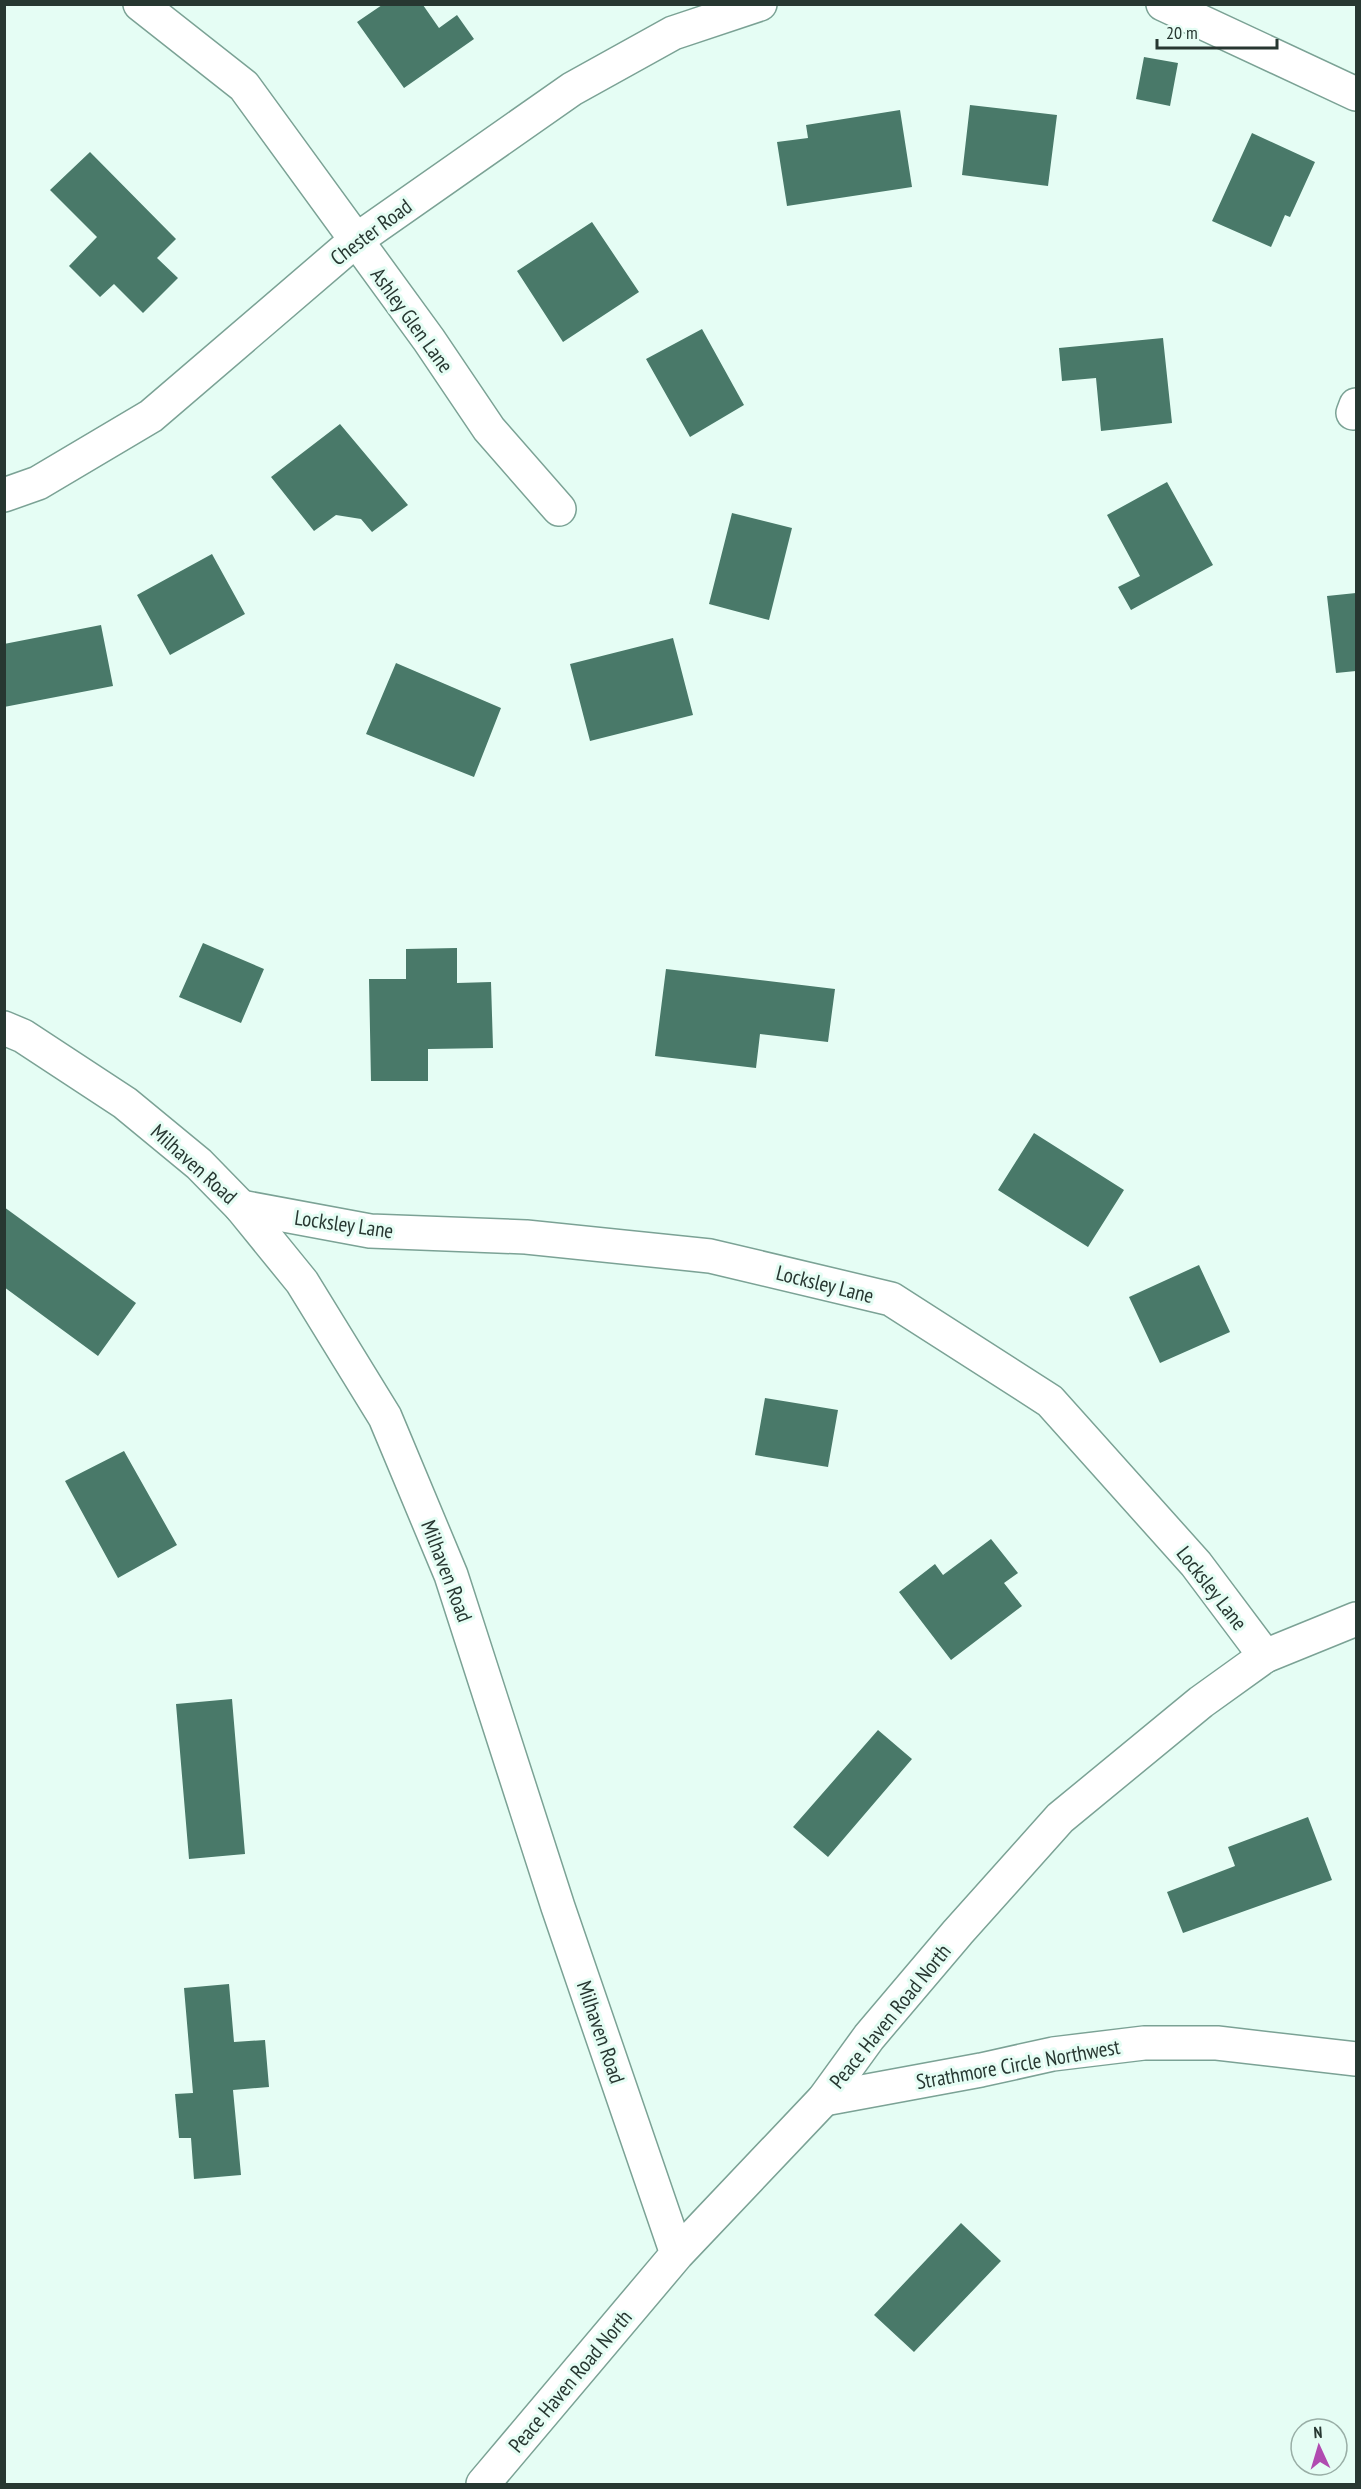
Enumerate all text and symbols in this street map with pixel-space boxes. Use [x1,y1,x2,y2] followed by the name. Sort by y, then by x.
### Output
[1157,12,1277,50] scale bar
[1166,21,1198,44] text: 20 m
[325,193,417,271] street label: Chester Road
[365,262,459,378] street label: Ashley Glen Lane
[145,1118,243,1210] street label: Milhaven Road
[293,1204,395,1244] street label: Locksley Lane
[774,1259,876,1309] street label: Locksley Lane
[415,1516,479,1626] street label: Milhaven Road
[1171,1541,1253,1635] street label: Locksley Lane
[823,1938,957,2094] street label: Peace Haven Road North
[571,1977,631,2087] street label: Milhaven Road
[914,2033,1122,2095] street label: Strathmore Circle Northwest
[502,2304,638,2458] street label: Peace Haven Road North
[1289,2417,1349,2477] north arrow
[1313,2422,1323,2442] text: N

